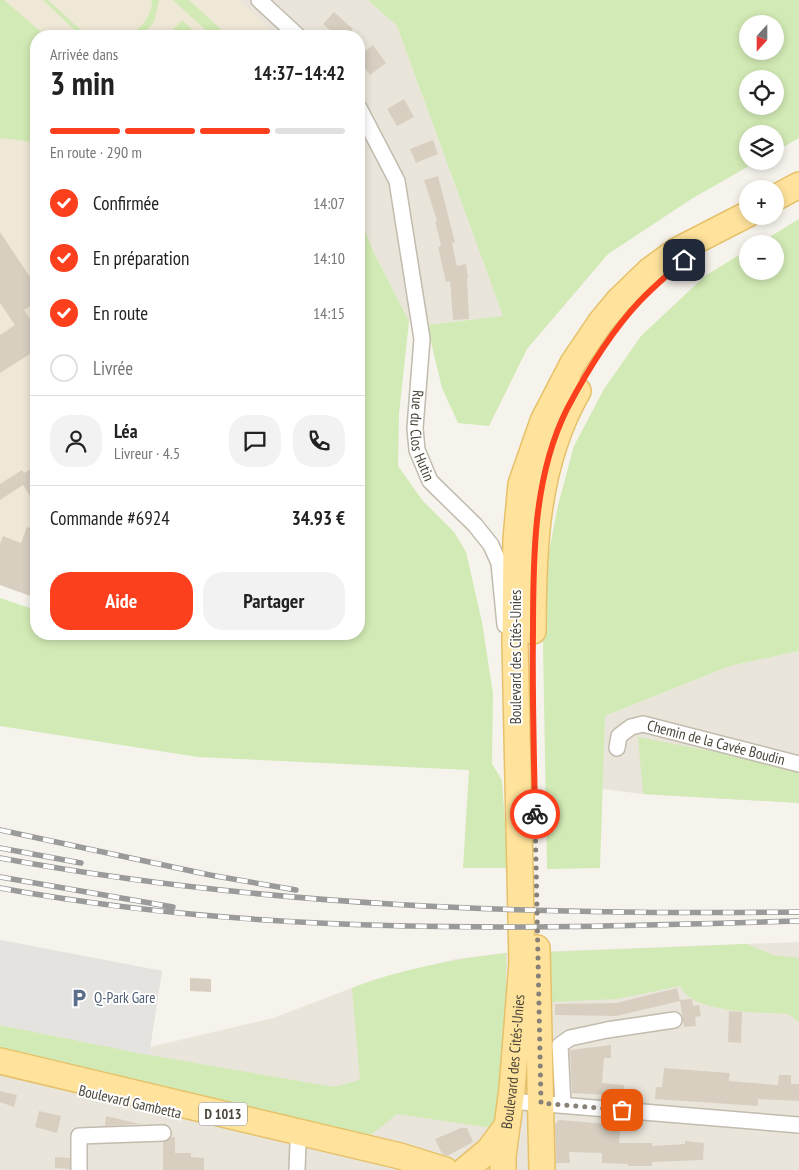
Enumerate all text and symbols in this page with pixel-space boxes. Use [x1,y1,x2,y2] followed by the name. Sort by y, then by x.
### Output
[739,15,784,60] north arrow
[739,15,784,280] map controls
[50,44,118,64] text: Arrivée dans
[253,61,345,85] text: 14:37–14:42
[50,62,115,104] text: 3 min
[739,70,784,115] button: locate
[739,125,784,170] button: layers
[50,142,142,162] text: En route · 290 m
[739,180,784,225] button: +
[50,189,78,217] icon: check
[93,191,159,215] text: Confirmée
[313,193,345,213] text: 14:07
[739,235,784,280] button: −
[663,239,705,281] pin
[50,244,78,272] icon: check
[93,246,189,270] text: En préparation
[670,246,698,274] icon: home
[313,248,345,268] text: 14:10
[50,299,78,327] icon: check
[93,301,148,325] text: En route
[313,303,345,323] text: 14:15
[93,356,133,380] text: Livrée
[406,389,439,484] street label: Rue du Clos Hutin
[50,415,102,467] button: person
[229,415,281,467] button: chat
[293,415,345,467] button: phone
[114,419,138,443] text: Léa
[114,443,180,463] text: Livreur · 4.5
[50,506,170,530] text: Commande #6924
[292,506,345,530] text: 34.93 €
[50,572,193,630] button: Aide
[203,572,345,630] button: Partager
[506,590,525,724] street label: Boulevard des Cités-Unies
[645,715,787,769] street label: Chemin de la Cavée Boudin
[510,789,560,839] courier
[521,800,549,828] icon: bike
[68,987,90,1009] parking icon: Q-Park Gare
[94,988,155,1007] place label: Q-Park Gare
[497,994,528,1130] street label: Boulevard des Cités-Unies
[77,1080,184,1123] street label: Boulevard Gambetta
[601,1089,643,1131] pin
[608,1096,636,1124] icon: bag
[199,1102,247,1126] road number: D 1013

